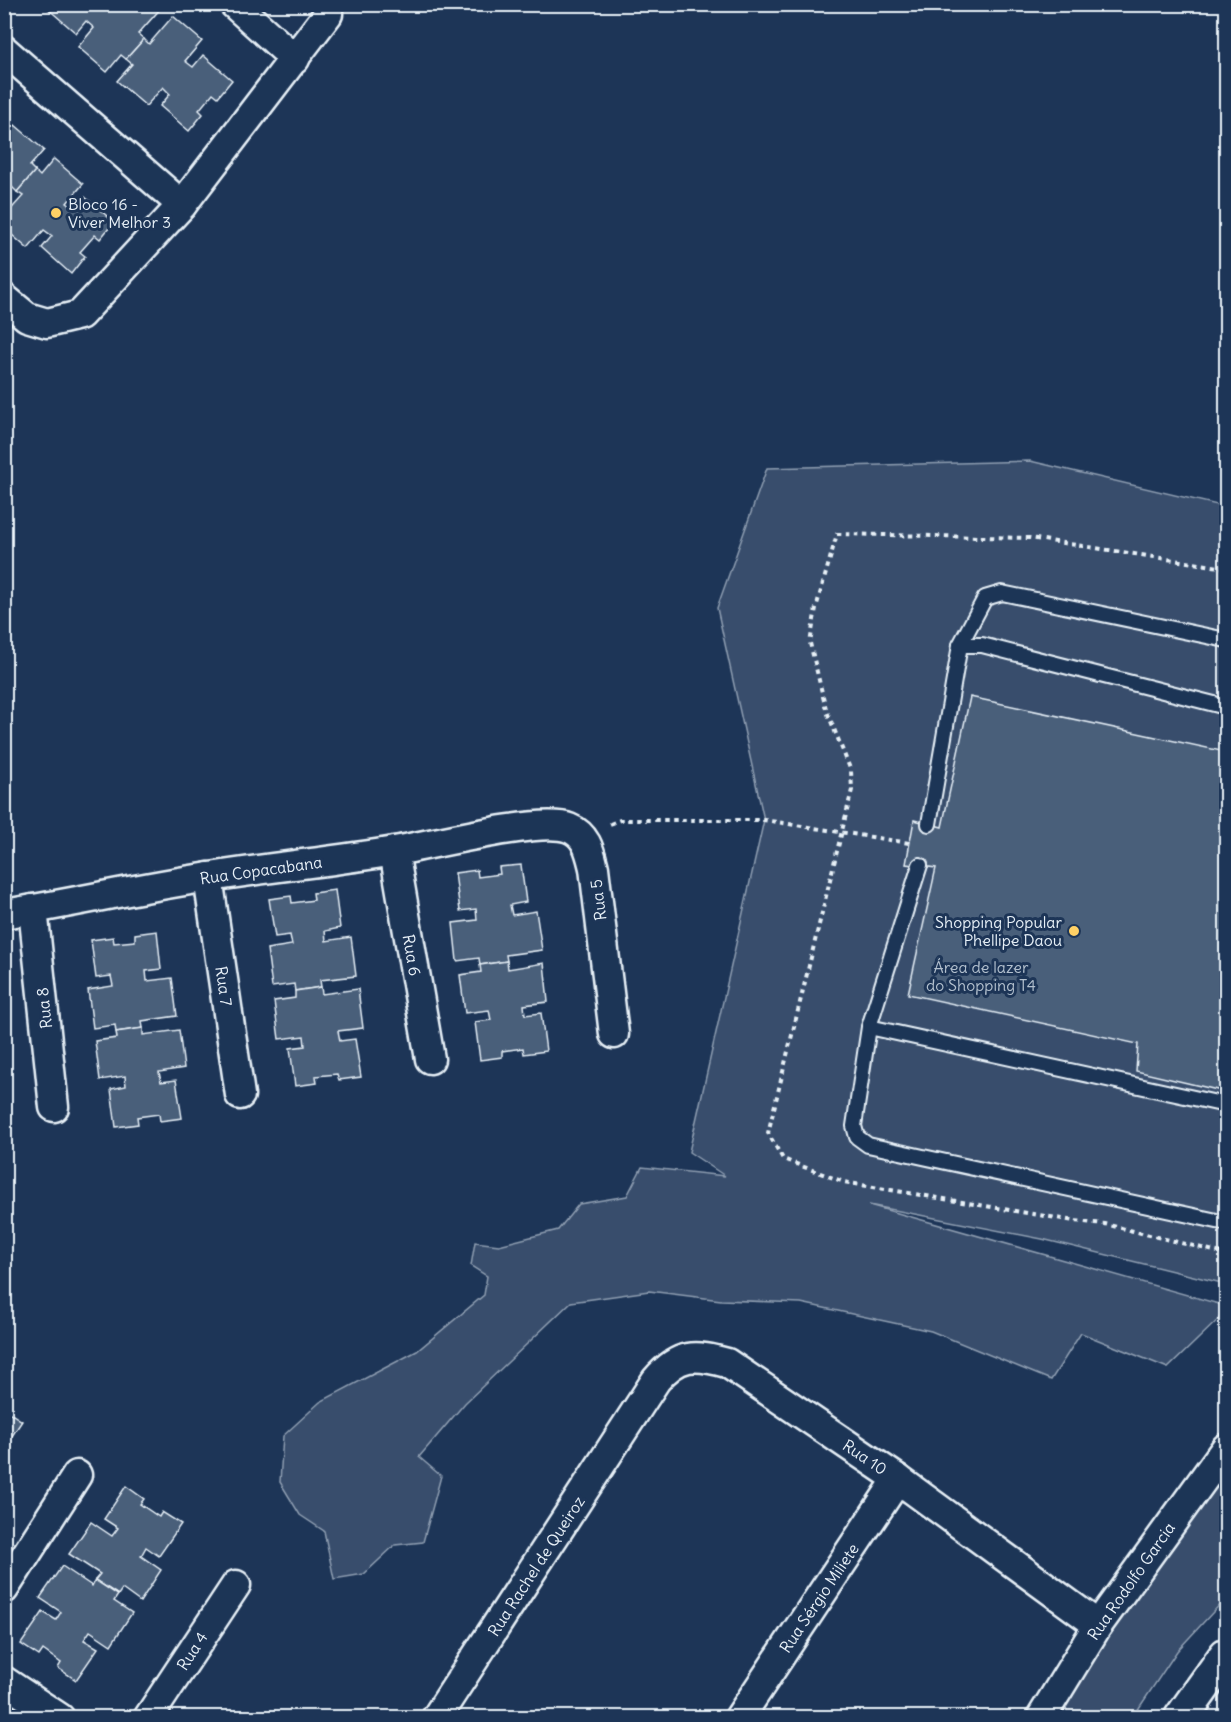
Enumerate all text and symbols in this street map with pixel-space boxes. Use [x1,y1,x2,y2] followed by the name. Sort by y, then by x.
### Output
[68,194,171,232] place label: Bloco 16 - Viver Melhor 3
[49,206,63,220] marker: Bloco 16 - Viver Melhor 3
[199,852,323,888] street label: Rua Copacabana
[586,878,610,922] street label: Rua 5
[935,912,1062,950] place label: Shopping Popular Phellipe Daou
[1067,924,1081,938] marker: Shopping Popular Phellipe Daou
[399,933,425,977] street label: Rua 6
[926,957,1036,995] park label: Área de lazer do Shopping T4
[211,965,237,1007] street label: Rua 7
[32,986,56,1030] street label: Rua 8
[839,1435,891,1479] street label: Rua 10
[483,1492,589,1640] street label: Rua Rachel de Queiroz
[1083,1518,1179,1644] street label: Rua Rodolfo Garcia
[775,1540,863,1656] street label: Rua Sérgio Miliete
[172,1628,212,1674] street label: Rua 4

